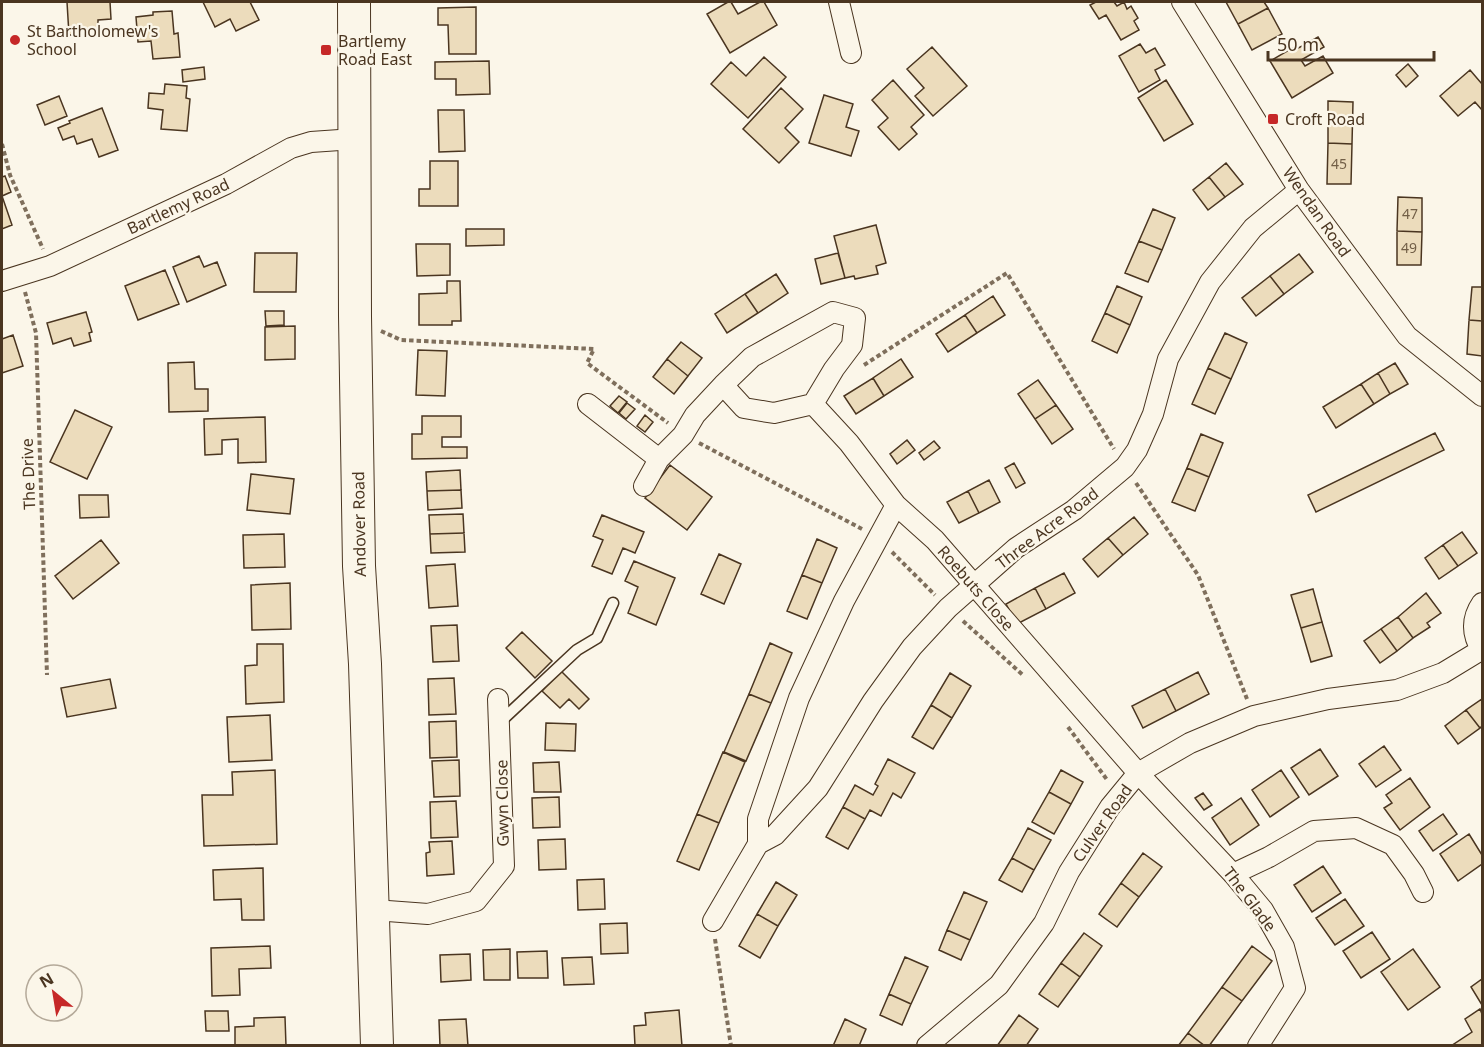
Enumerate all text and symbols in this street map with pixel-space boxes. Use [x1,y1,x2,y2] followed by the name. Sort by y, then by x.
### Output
[27,20,159,60] place label: St Bartholomew's School
[1268,24,1434,62] scale bar
[338,30,412,70] place label: Bartlemy Road East
[1277,32,1319,56] text: 50 m
[8,33,22,47] marker: St Bartholomew's School
[319,43,333,57] marker: Bartlemy Road East
[1285,108,1365,130] place label: Croft Road
[1266,112,1280,126] marker: Croft Road
[1331,154,1347,173] house number: 45
[1278,163,1356,261] street label: Wendan Road
[123,173,233,239] street label: Bartlemy Road
[1402,204,1418,223] house number: 47
[1401,238,1417,257] house number: 49
[16,438,40,510] street label: The Drive
[347,471,371,577] street label: Andover Road
[991,482,1103,574] street label: Three Acre Road
[933,541,1019,635] street label: Roebuts Close
[490,759,514,847] street label: Gwyn Close
[1067,780,1137,866] street label: Culver Road
[1218,862,1282,936] street label: The Glade
[24,963,84,1023] north arrow
[35,967,58,993] text: N

